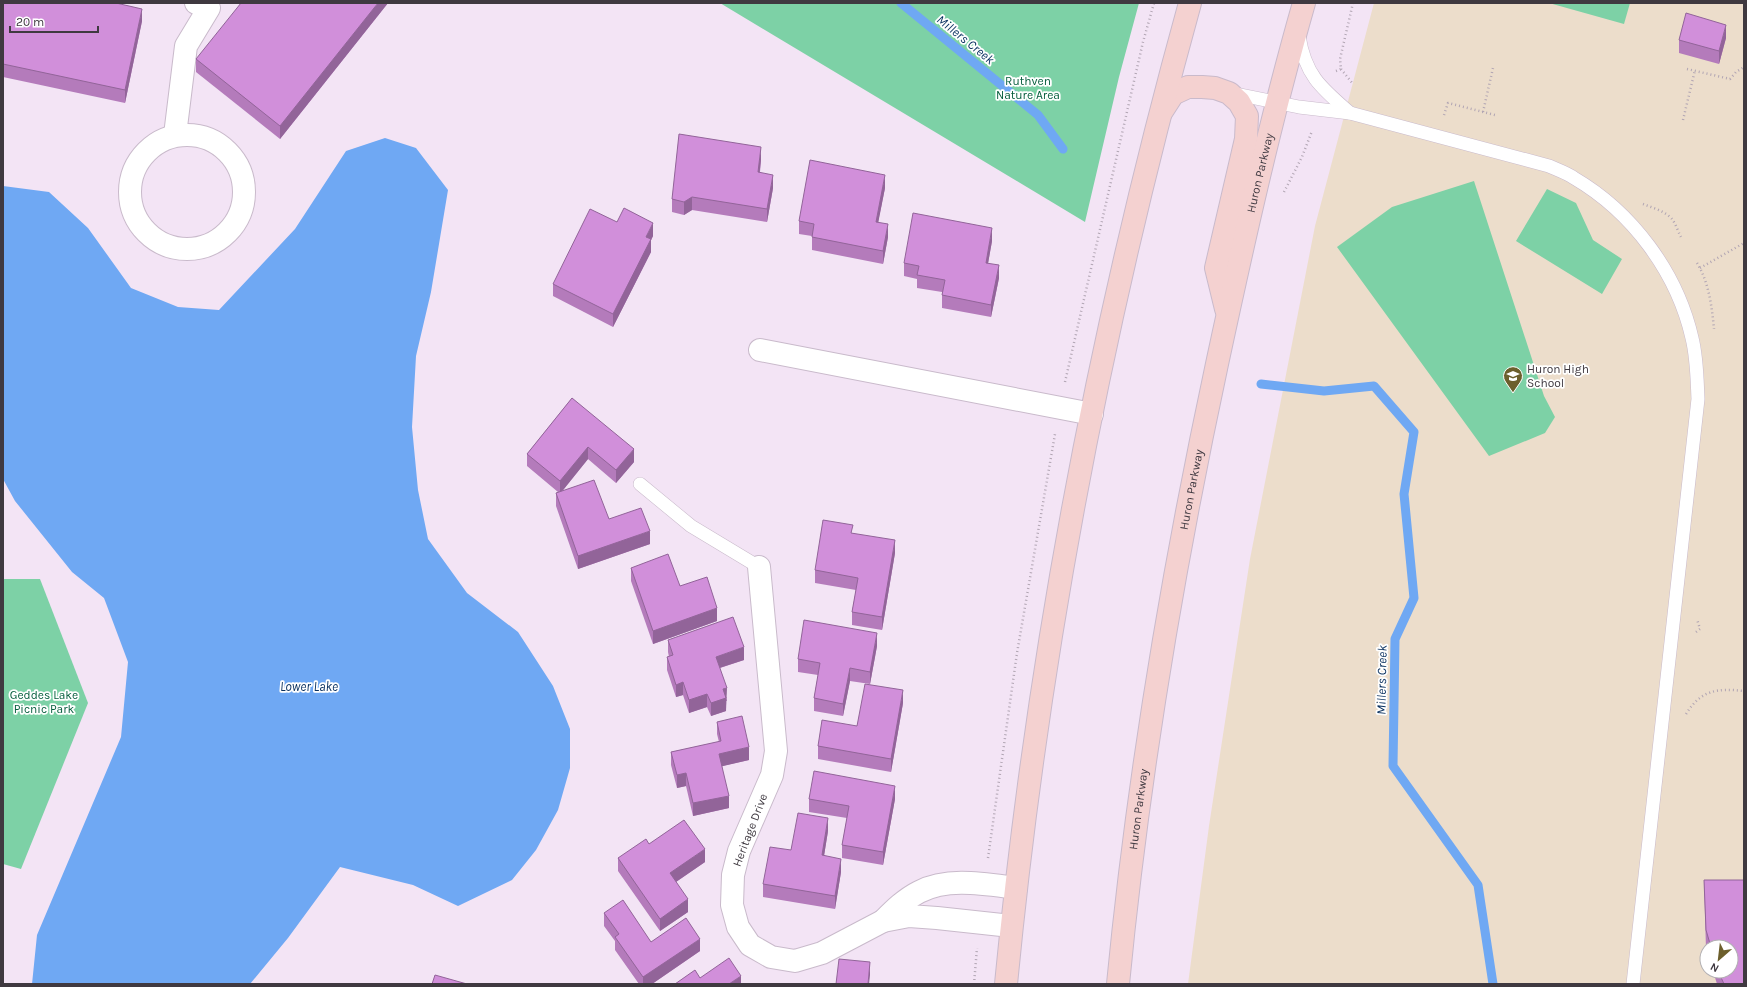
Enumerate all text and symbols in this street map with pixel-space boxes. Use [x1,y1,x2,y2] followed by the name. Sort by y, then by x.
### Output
[10,8,98,34] scale bar
[934,12,998,67] water label: Millers Creek
[16,15,44,29] text: 20 m
[996,74,1060,102] park label: Ruthven Nature Area
[1244,131,1276,214] street label: Huron Parkway
[1527,362,1589,390] place label: Huron High School
[1502,365,1524,393] school or university icon: Huron High School
[1177,448,1206,531] street label: Huron Parkway
[1373,645,1390,715] water label: Millers Creek
[280,679,338,694] water label: Lower Lake
[10,688,78,716] park label: Geddes Lake Picnic Park
[1126,767,1151,851] street label: Huron Parkway
[730,792,770,868] street label: Heritage Drive
[1699,939,1739,979] north arrow
[1708,960,1721,975] text: N

